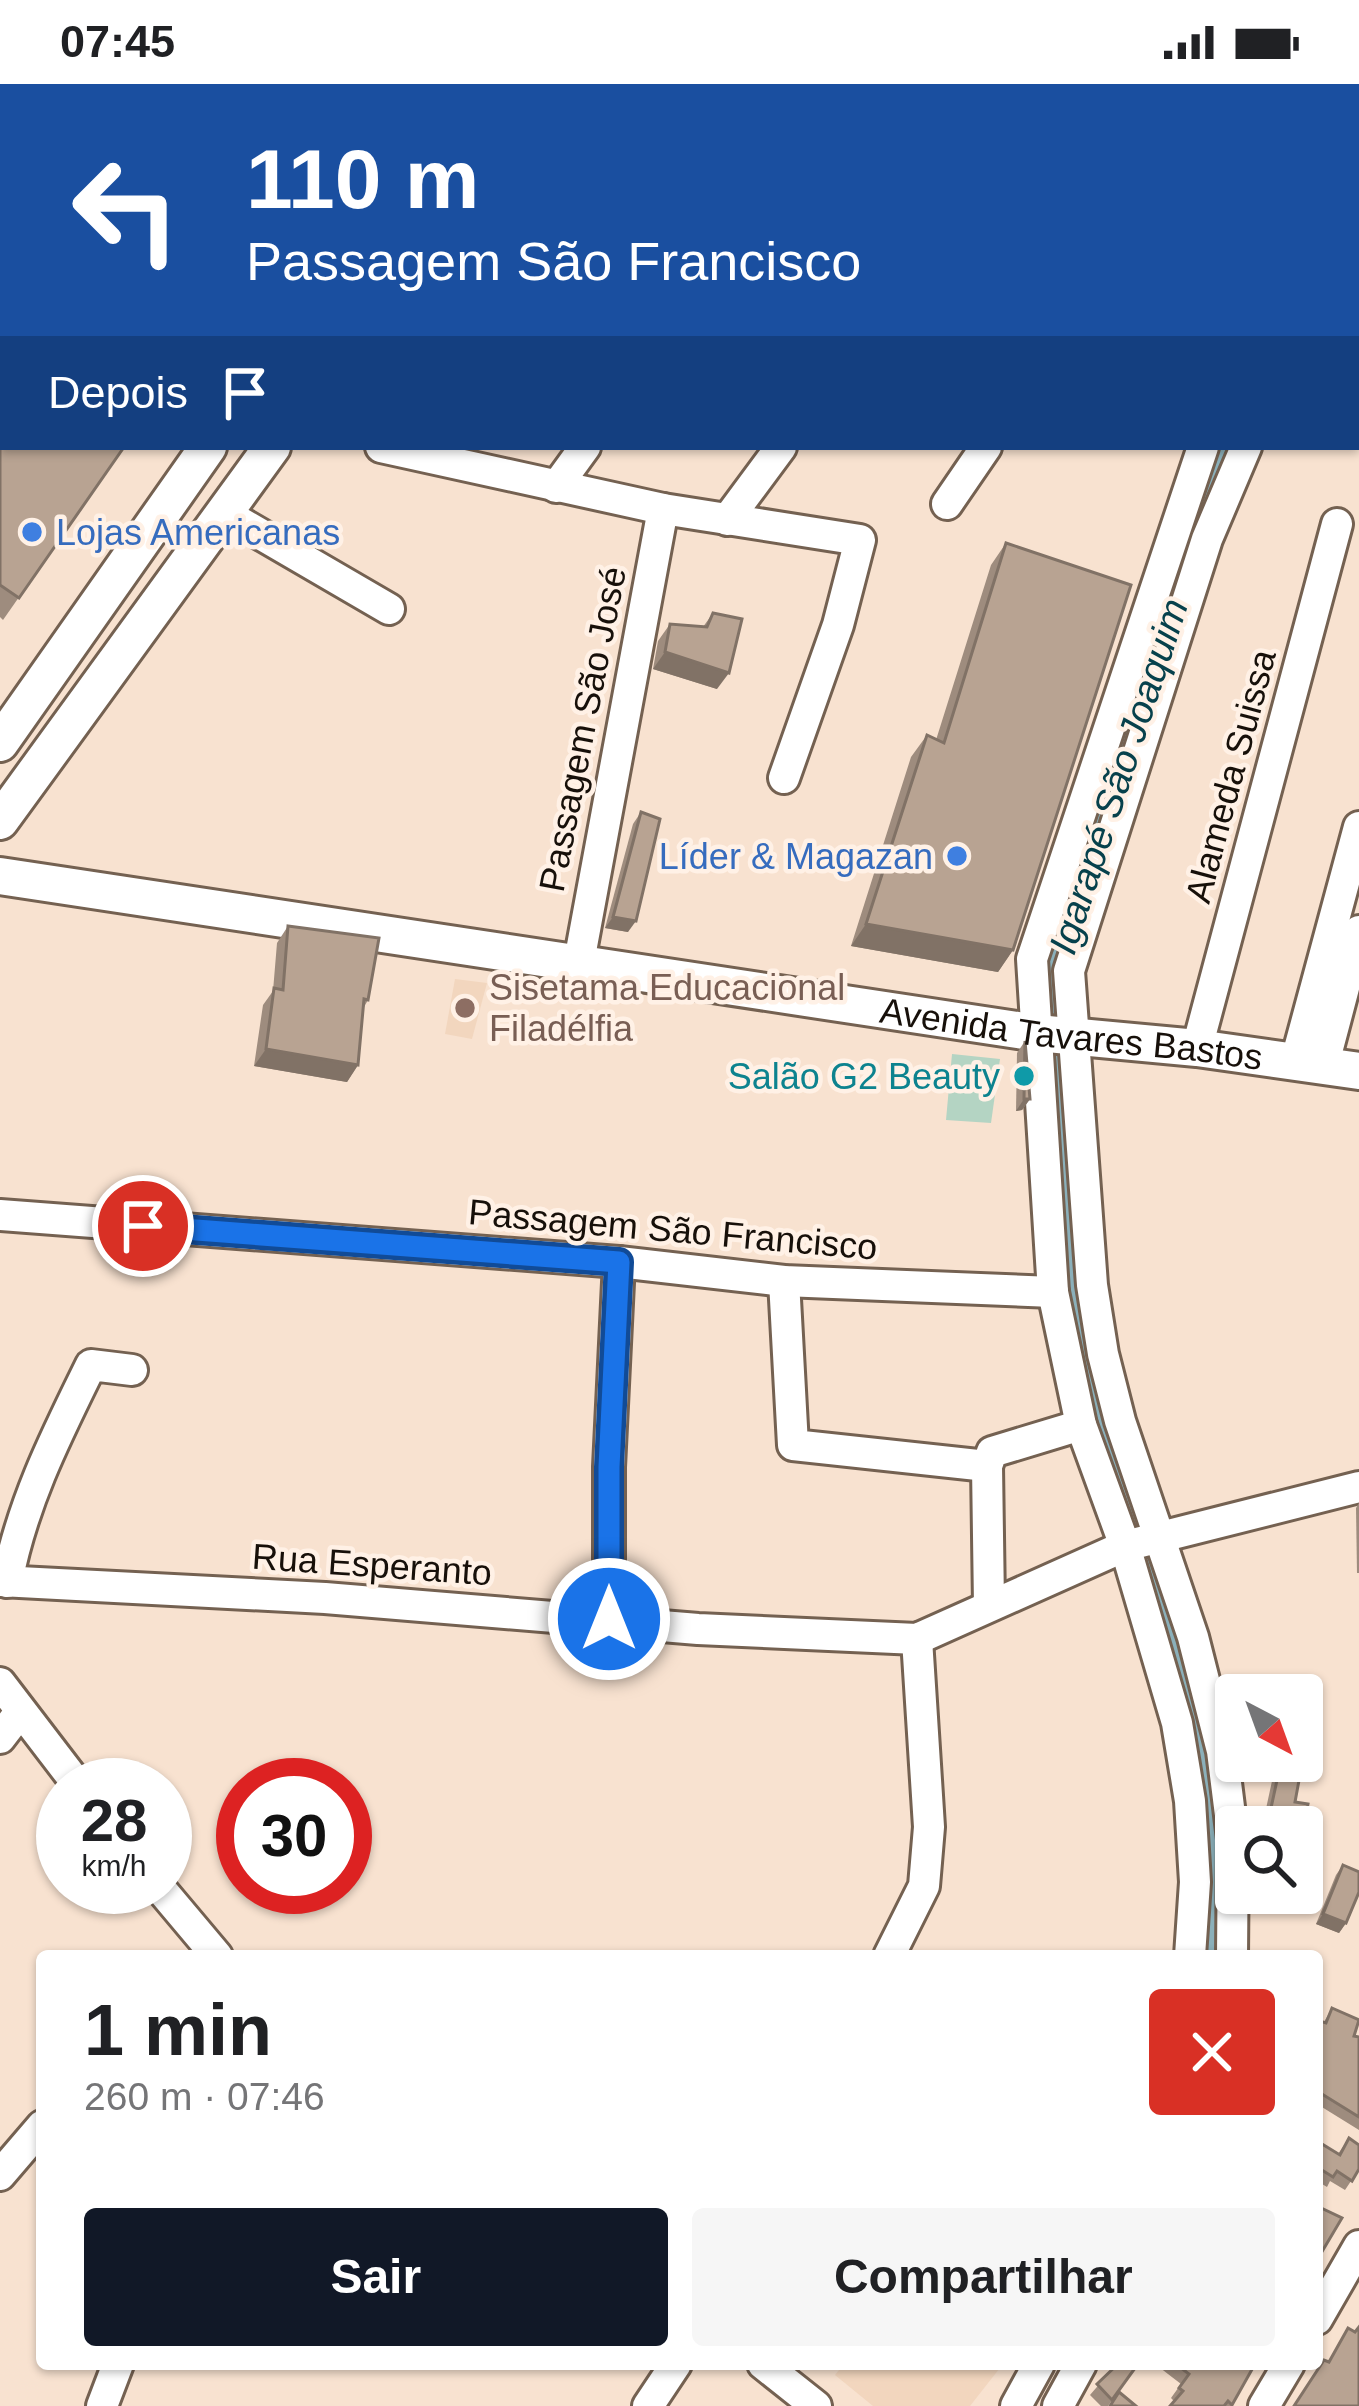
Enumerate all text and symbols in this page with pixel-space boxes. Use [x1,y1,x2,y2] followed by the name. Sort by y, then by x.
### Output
[60,16,175,67] text: 07:45
[48,132,204,288] icon: left
[246,132,480,226] text: 110 m
[246,231,861,291] text: Passagem São Francisco
[212,360,278,426] icon: arrive
[48,367,188,418] text: Depois
[56,512,340,553] place label: Lojas Americanas
[19,519,45,545] marker: Lojas Americanas
[531,563,634,895] street label: Passagem São José
[1041,593,1196,959] water label: Igarapé São Joaquim
[1177,644,1284,907] street label: Alameda Suissa
[659,836,933,877] place label: Líder & Magazan
[944,843,970,869] marker: Líder & Magazan
[489,967,845,1049] place label: Sisetama Educacional Filadélfia
[877,990,1265,1078] street label: Avenida Tavares Bastos
[452,995,478,1021] marker: Sisetama Educacional Filadélfia
[728,1056,1000,1097] place label: Salão G2 Beauty
[1011,1063,1037,1089] marker: Salão G2 Beauty
[92,1175,194,1277] pin
[467,1191,879,1268] street label: Passagem São Francisco
[110,1193,176,1259] icon: arrive
[251,1536,493,1593] street label: Rua Esperanto
[546,1556,672,1682] position arrow
[1215,1674,1323,1782] north arrow
[1215,1674,1323,1914] map controls
[216,1758,372,1914] speed limit sign: 30
[81,1787,147,1854] text: 28
[1215,1806,1323,1914] button: search
[81,1849,147,1882] text: km/h
[1149,1989,1275,2115] button: close
[84,1990,272,2070] text: 1 min
[84,2075,325,2118] text: 260 m · 07:46
[84,2208,668,2346] button: Sair
[692,2208,1275,2346] button: Compartilhar

